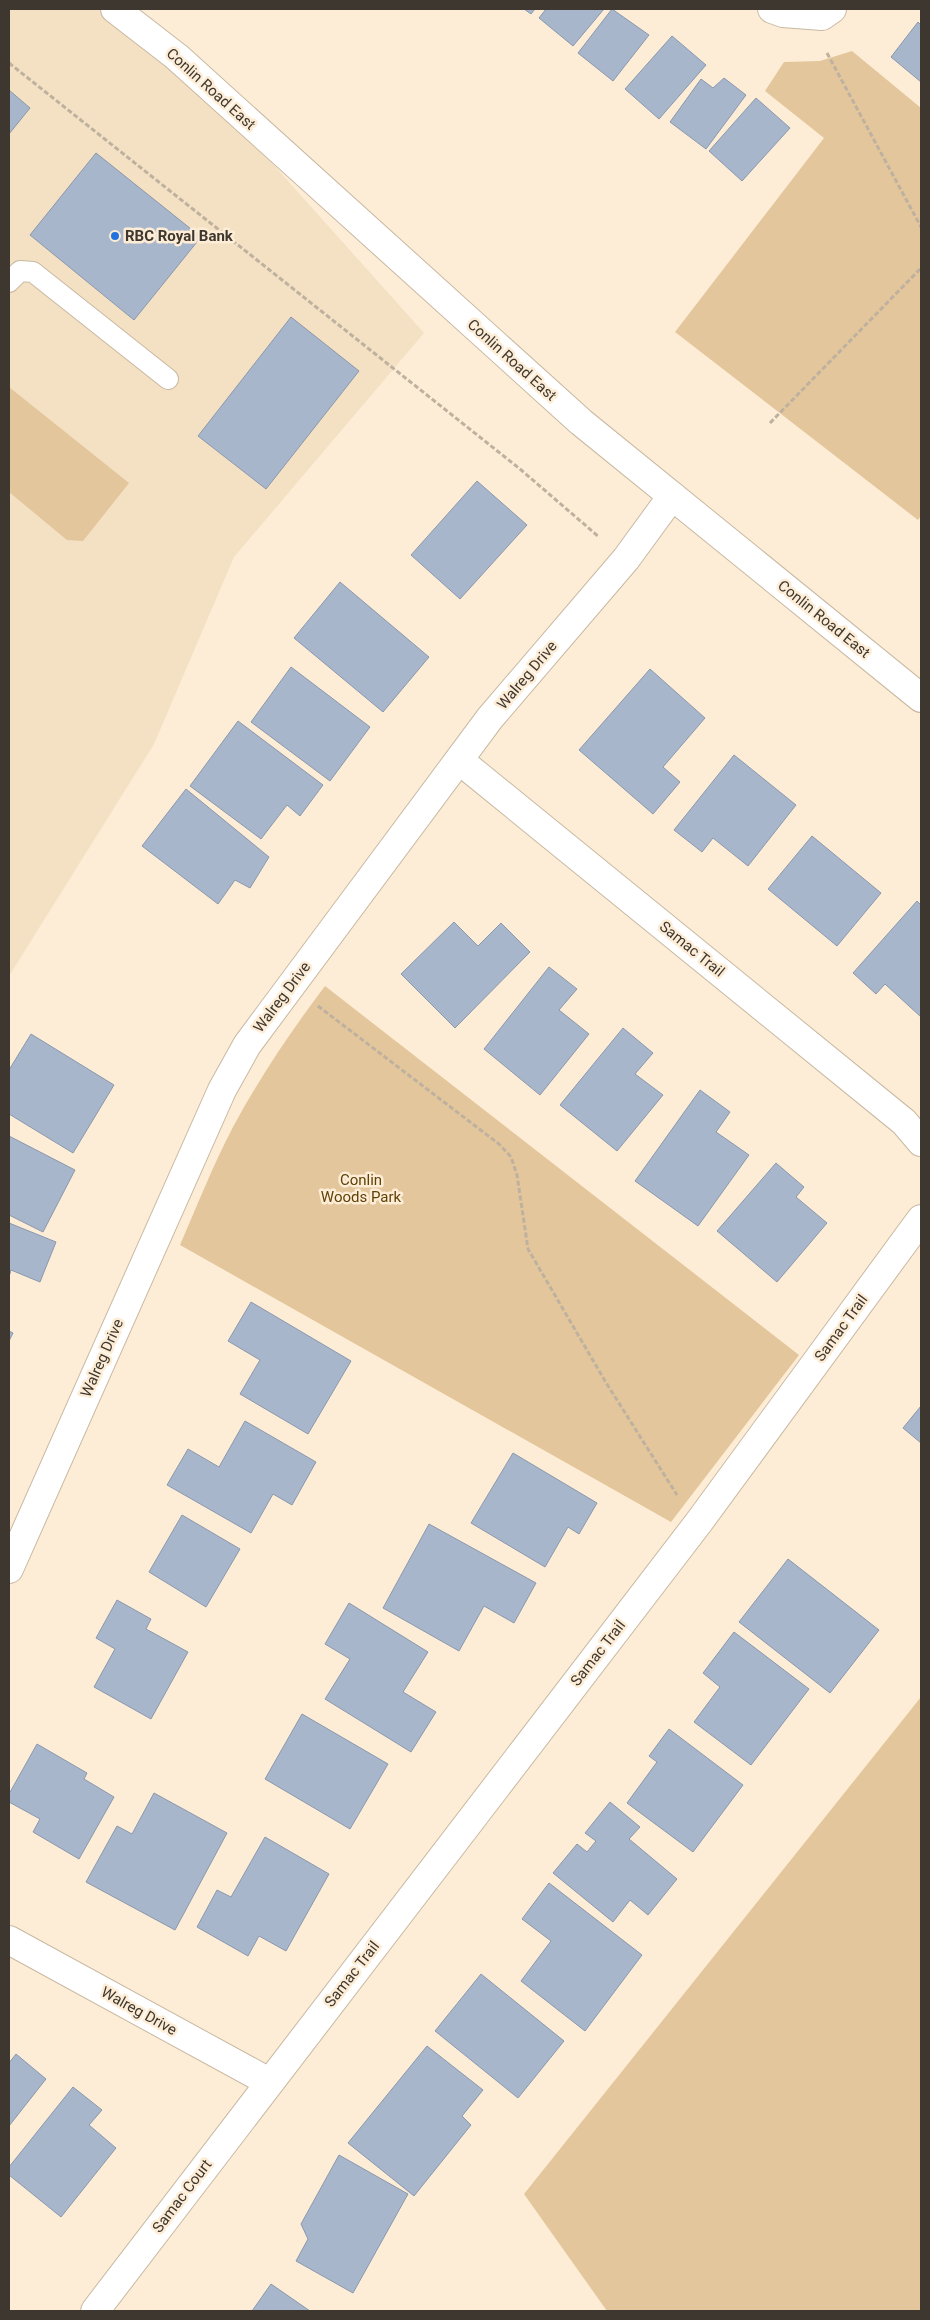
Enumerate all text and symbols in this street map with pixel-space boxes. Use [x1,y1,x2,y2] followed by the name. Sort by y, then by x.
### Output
[163,44,259,134] street label: Conlin Road East
[125,227,234,245] place label: RBC Royal Bank
[109,230,121,242] marker: RBC Royal Bank
[464,315,560,405] street label: Conlin Road East
[774,576,874,662] street label: Conlin Road East
[493,637,561,713] street label: Walreg Drive
[656,917,728,981] street label: Samac Trail
[250,958,314,1036] street label: Walreg Drive
[321,1171,402,1206] park label: Conlin Woods Park
[811,1291,871,1365] street label: Samac Trail
[77,1316,127,1400] street label: Walreg Drive
[567,1617,629,1689] street label: Samac Trail
[321,1938,383,2010] street label: Samac Trail
[98,1983,180,2039] street label: Walreg Drive
[149,2156,215,2236] street label: Samac Court

